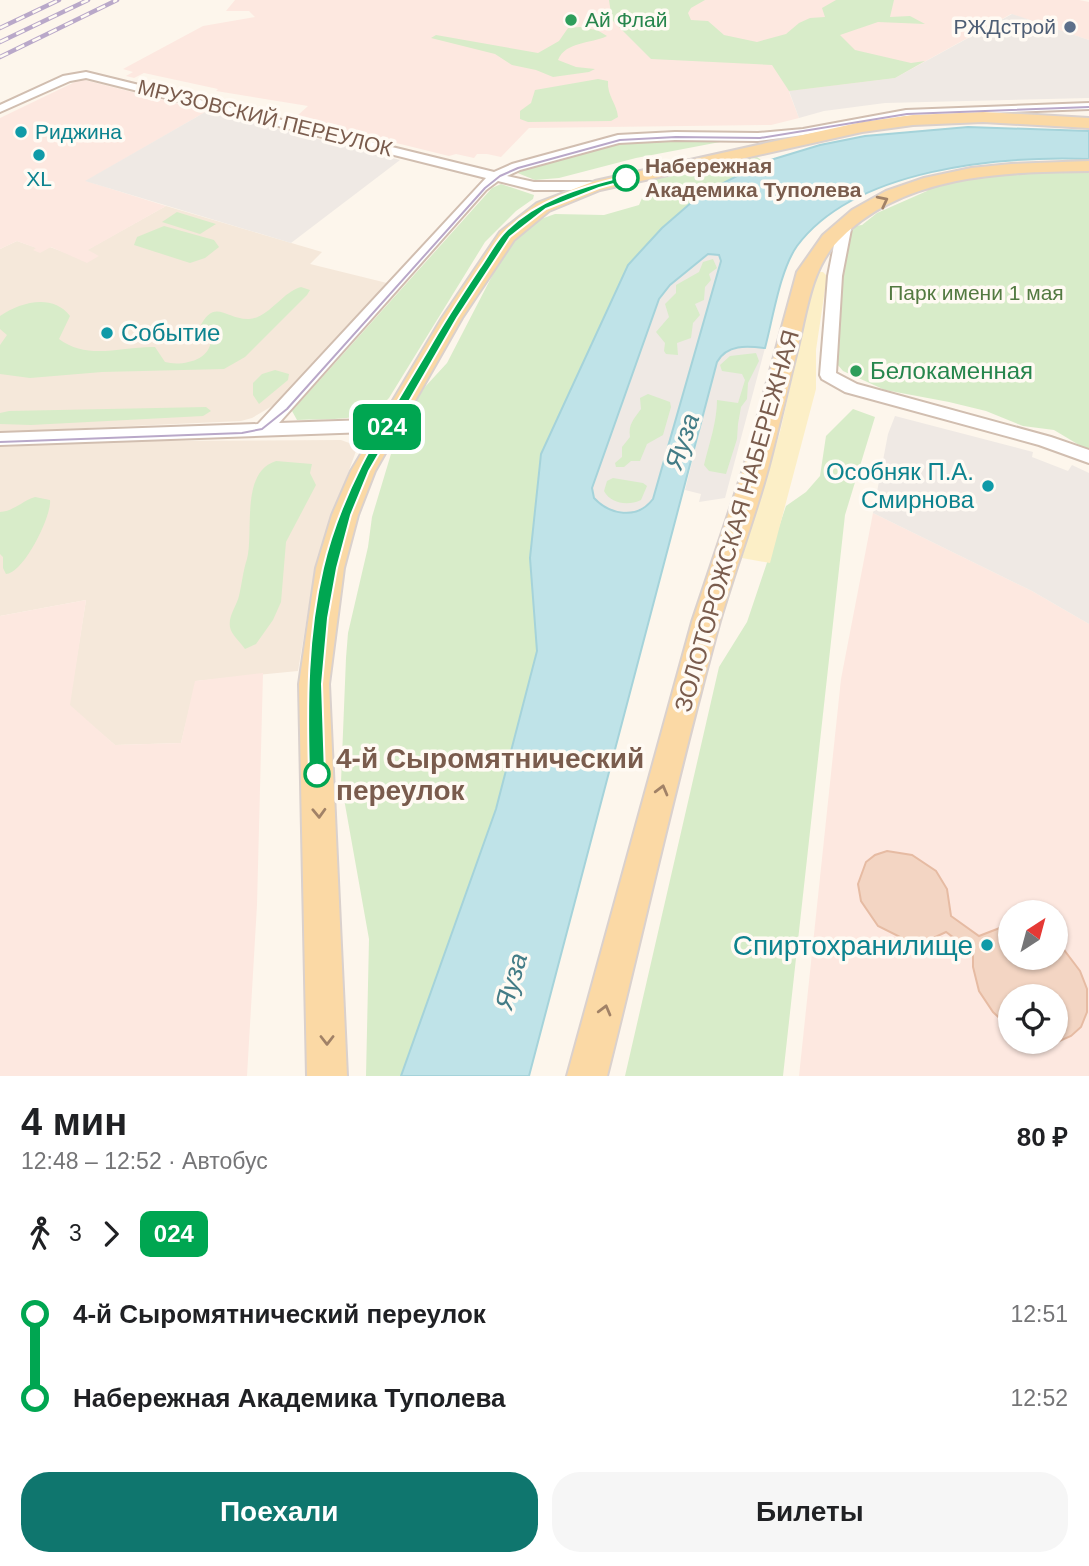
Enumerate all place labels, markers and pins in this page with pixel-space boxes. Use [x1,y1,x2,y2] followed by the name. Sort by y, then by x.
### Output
[585,8,668,31] place label: Ай Флай
[563,12,579,28] marker: Ай Флай
[953,15,1056,38] place label: РЖДстрой
[1062,19,1078,35] marker: РЖДстрой
[35,120,122,143] place label: Риджина
[13,124,29,140] marker: Риджина
[31,147,47,163] marker: XL
[645,154,862,201] place label: Набережная Академика Туполева
[613,165,639,191] marker: Набережная Академика Туполева
[26,167,52,190] place label: XL
[121,319,220,346] place label: Событие
[99,325,115,341] marker: Событие
[870,357,1033,384] place label: Белокаменная
[848,363,864,379] marker: Белокаменная
[826,458,975,513] place label: Особняк П.А. Смирнова
[980,478,996,494] marker: Особняк П.А. Смирнова
[336,743,644,806] place label: 4-й Сыромятнический переулок
[304,761,330,787] marker: 4-й Сыромятнический переулок
[733,930,973,961] place label: Спиртохранилище
[979,937,995,953] marker: Спиртохранилище

